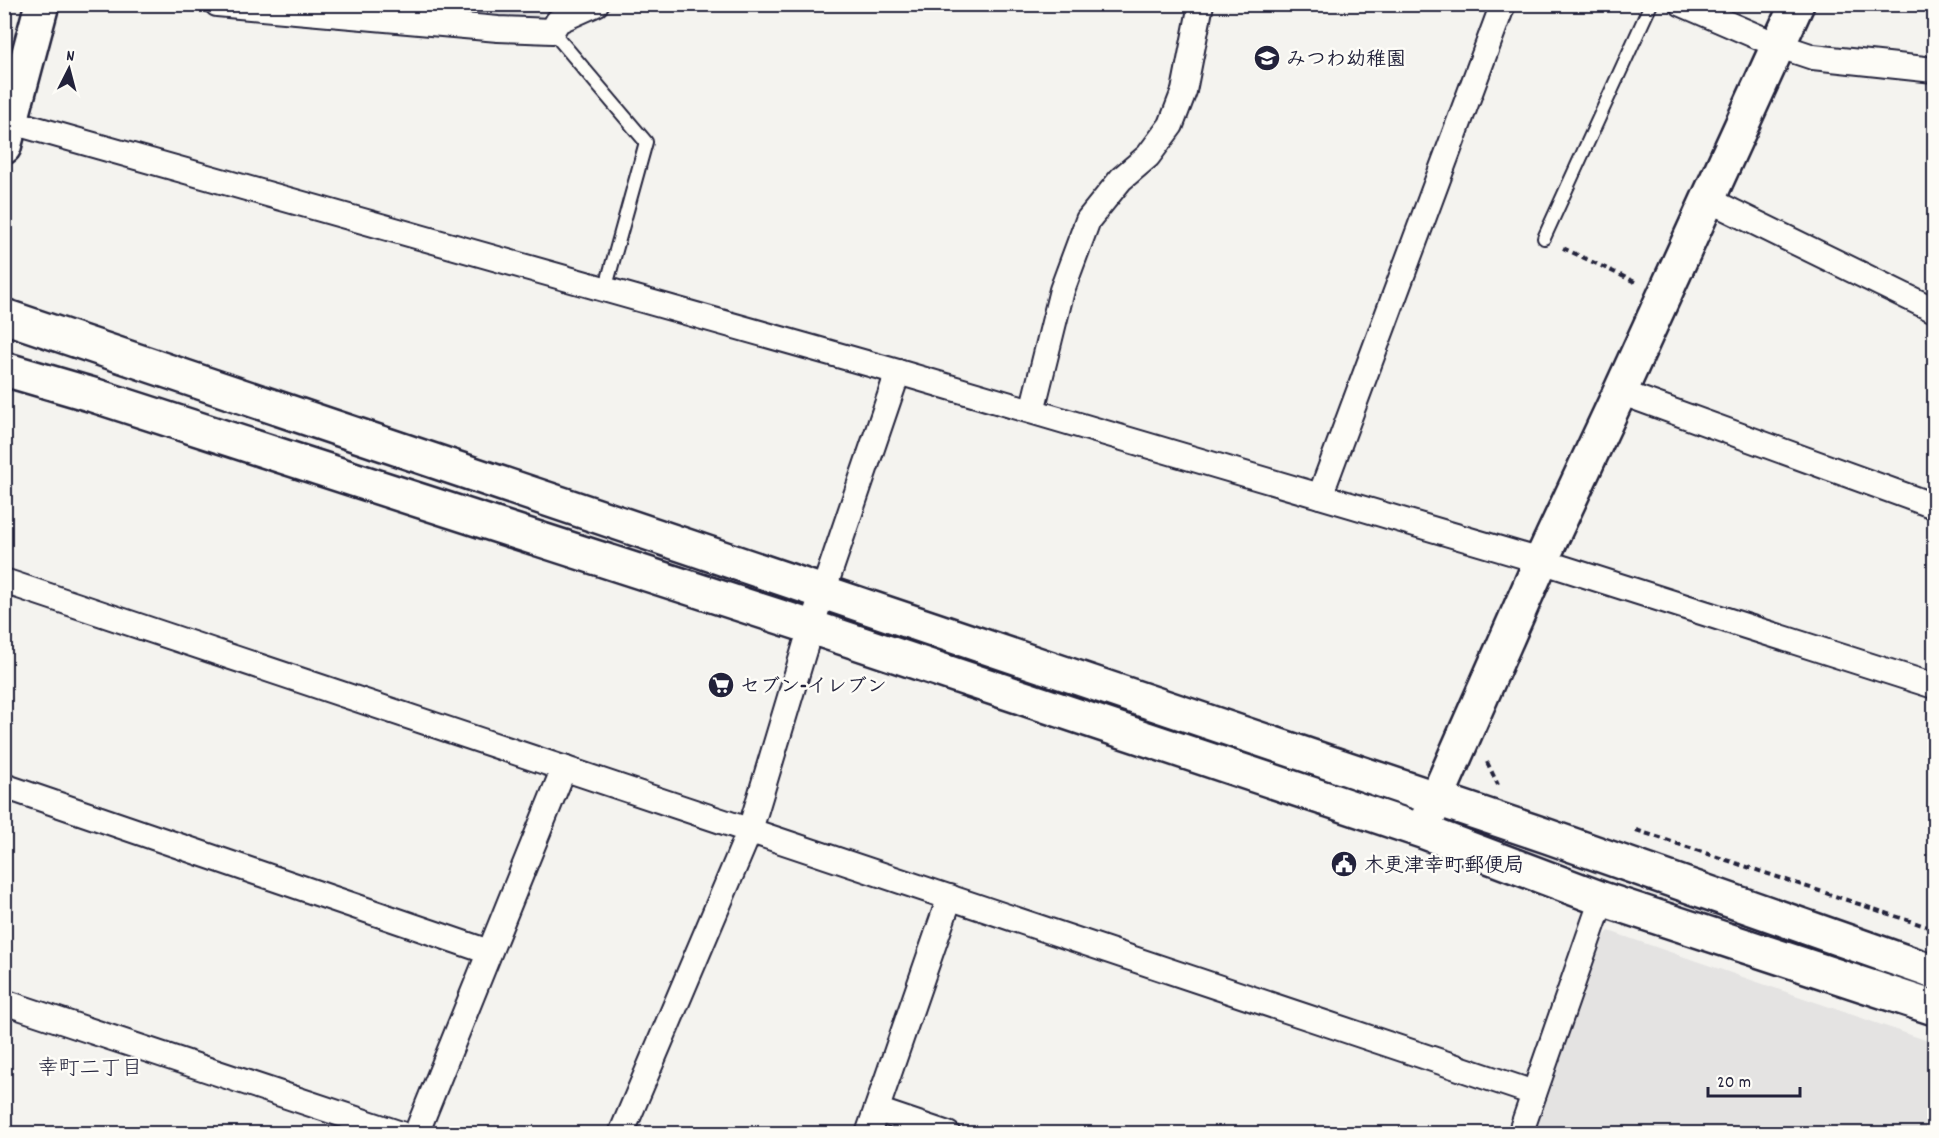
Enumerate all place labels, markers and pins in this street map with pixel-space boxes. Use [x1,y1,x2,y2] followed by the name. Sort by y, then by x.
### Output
[1252,43,1282,73] school or university icon: みつわ幼稚園
[1286,47,1406,75] place label: みつわ幼稚園
[706,670,736,700] supermarket icon: セブン-イレブン
[740,674,887,702] place label: セブン-イレブン
[1329,849,1359,879] public building icon: 木更津幸町郵便局
[1364,853,1524,881] place label: 木更津幸町郵便局

